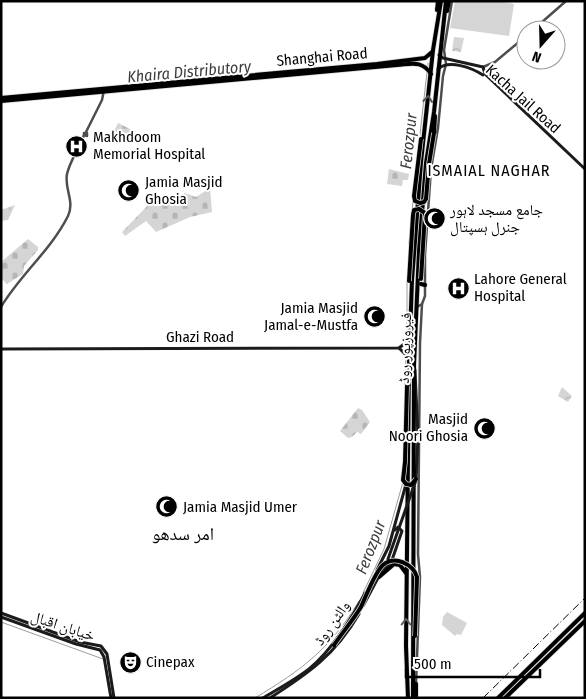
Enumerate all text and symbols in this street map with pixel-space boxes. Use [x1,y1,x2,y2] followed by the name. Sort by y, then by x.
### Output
[516,20,566,70] north arrow
[276,44,368,70] street label: Shanghai Road
[530,47,544,66] text: N
[127,57,252,86] water label: Khaira Distributory
[482,61,564,137] street label: Kacha Jail Road
[422,95,433,103] one-way arrow
[396,112,421,170] water label: Ferozpur
[93,128,205,163] place label: Makhdoom Memorial Hospital
[65,134,89,158] hospital icon: Makhdoom Memorial Hospital
[427,161,551,180] district label: ISMAIAL NAGHAR
[145,173,223,208] place label: Jamia Masjid Ghosia
[117,179,141,203] mosque icon: Jamia Masjid Ghosia
[449,201,543,237] place label: جامع مسجد لاہور جنرل ہسپتال
[422,207,446,231] mosque icon: جامع مسجد لاہور جنرل ہسپتال
[474,270,567,305] place label: Lahore General Hospital
[446,276,470,300] hospital icon: Lahore General Hospital
[264,299,358,334] place label: Jamia Masjid Jamal-e-Mustfa
[362,305,386,329] mosque icon: Jamia Masjid Jamal-e-Mustfa
[395,312,415,384] street label: فیروزپور روڈ
[166,328,234,346] street label: Ghazi Road
[389,410,468,445] place label: Masjid Noori Ghosia
[472,416,496,440] mosque icon: Masjid Noori Ghosia
[155,495,179,519] mosque icon: Jamia Masjid Umer
[183,498,298,516] place label: Jamia Masjid Umer
[352,517,390,577] water label: Ferozpur
[152,523,214,545] district label: امر سدھو
[310,597,355,649] street label: والٹن روڈ
[29,607,98,646] street label: خیابان اقبال
[401,618,411,626] one-way arrow
[406,646,540,678] scale bar
[118,650,142,674] theatre icon: Cinepax
[146,653,195,671] place label: Cinepax
[414,655,452,673] text: 500 m

